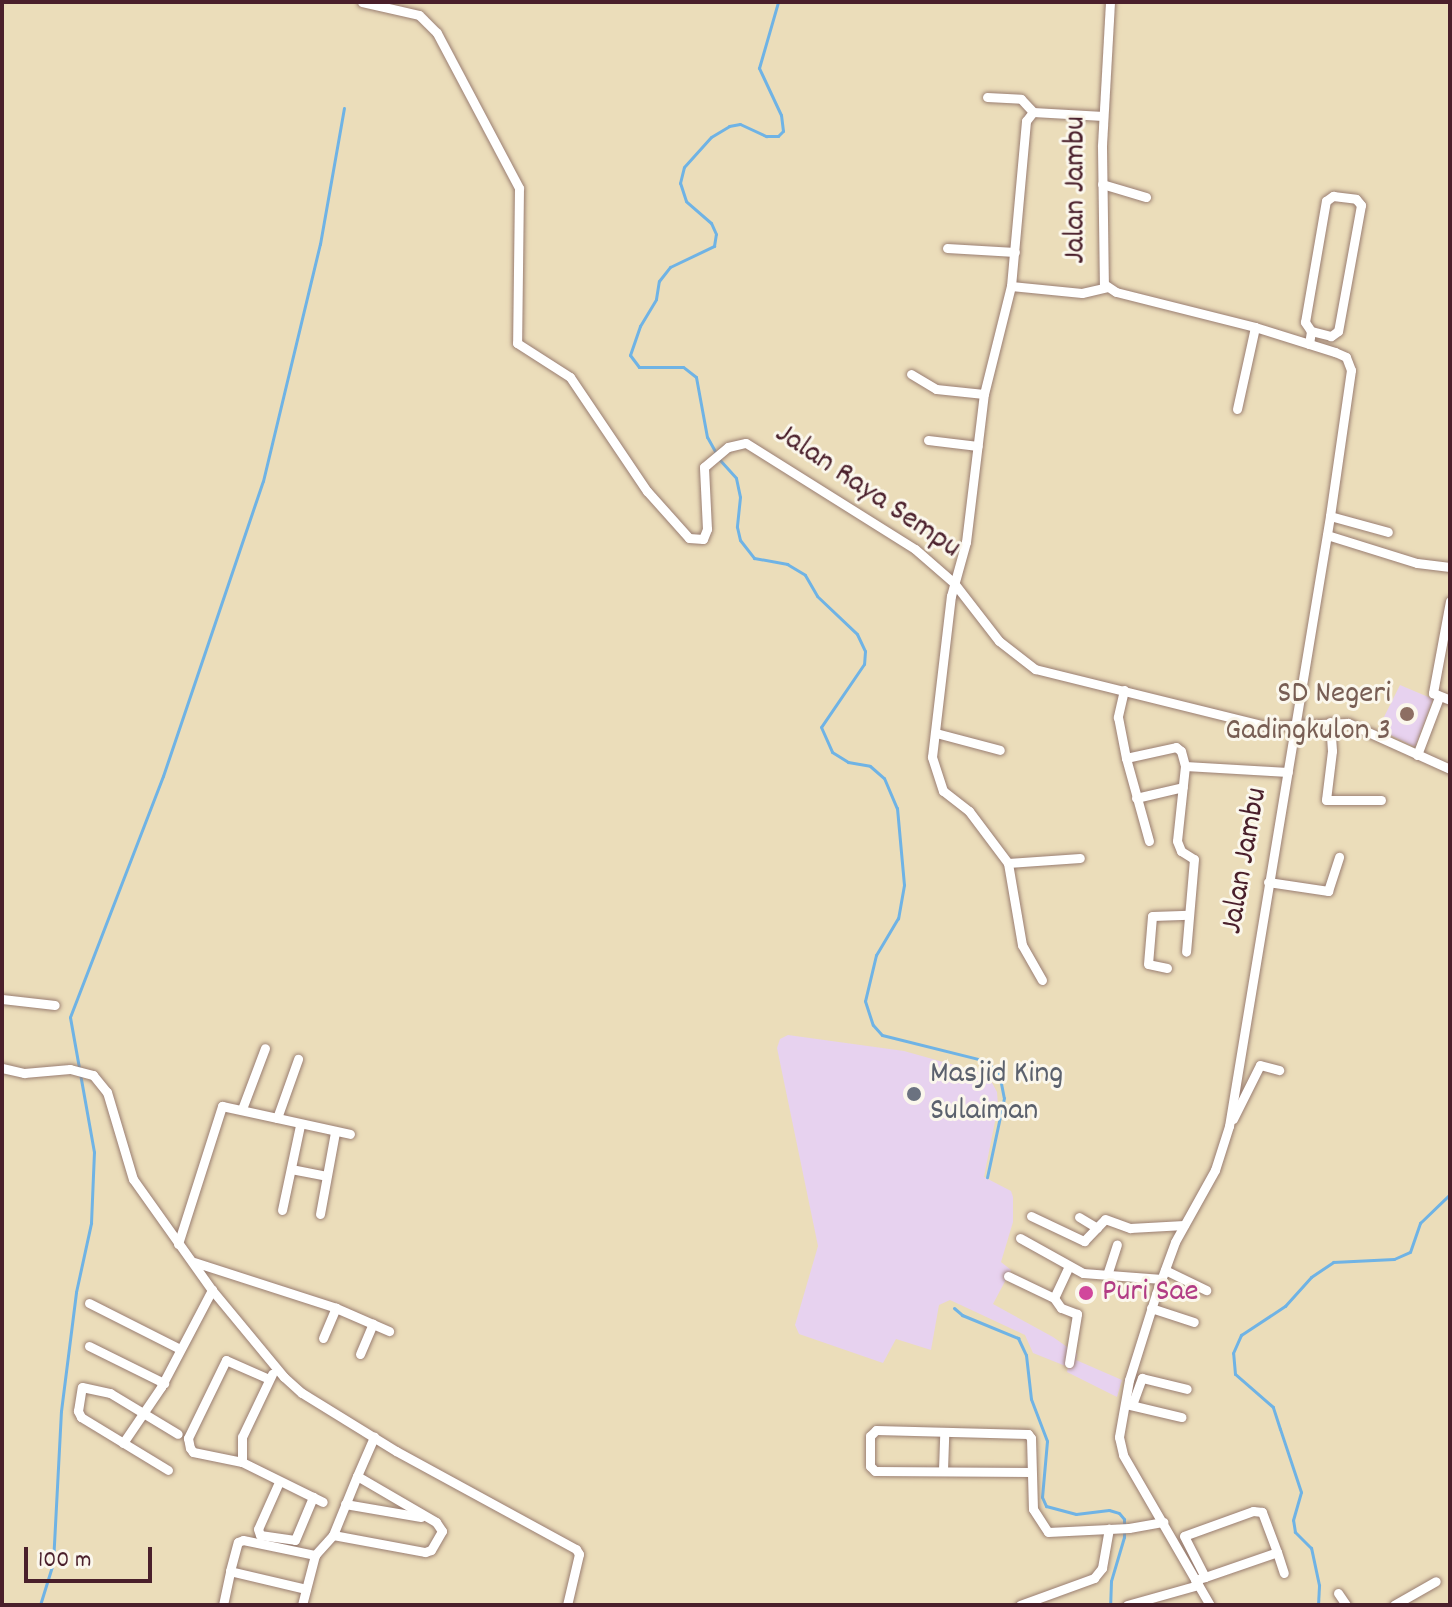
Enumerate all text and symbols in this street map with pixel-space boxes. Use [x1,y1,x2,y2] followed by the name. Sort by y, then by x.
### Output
[1058,116,1096,264] street label: Jalan Jambu
[767,416,967,568] street label: Jalan Raya Sempu
[1225,677,1391,752] place label: SD Negeri Gadingkulon 3
[1398,705,1416,723] marker: SD Negeri Gadingkulon 3
[1214,785,1278,937] street label: Jalan Jambu
[930,1057,1063,1132] place label: Masjid King Sulaiman
[905,1085,923,1103] marker: Masjid King Sulaiman
[1102,1274,1199,1312] place label: Puri Sae
[1077,1284,1095,1302] marker: Puri Sae
[28,1531,156,1581] scale bar
[38,1544,91,1578] text: 100 m

